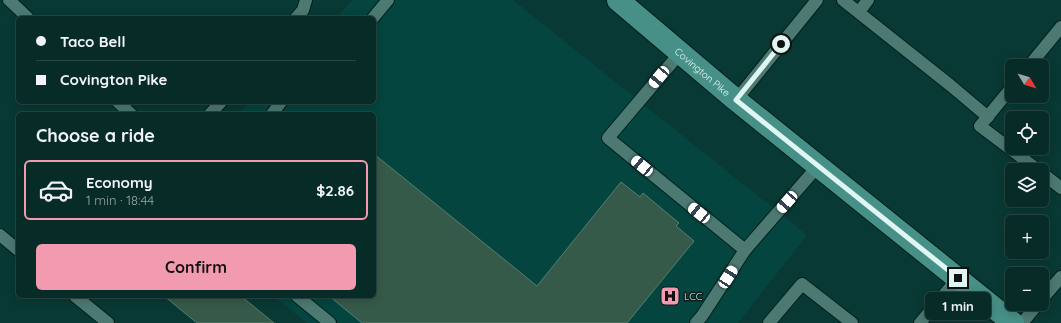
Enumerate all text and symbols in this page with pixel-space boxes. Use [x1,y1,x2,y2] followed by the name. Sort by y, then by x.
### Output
[60,32,125,51] text: Taco Bell
[772,35,790,53] route start
[672,45,733,99] street label: Covington Pike
[1005,59,1049,103] north arrow
[1005,59,1049,311] map controls
[647,64,671,90] car
[60,70,167,89] text: Covington Pike
[1005,111,1049,155] button: locate
[36,124,155,147] text: Choose a ride
[629,154,655,178] car
[1005,163,1049,207] button: layers
[38,172,74,208] icon: car
[86,173,153,192] text: Economy
[316,181,354,200] text: $2.86
[775,189,799,215] car
[86,192,154,208] text: 1 min · 18:44
[686,201,712,225] car
[1005,215,1049,259] button: +
[36,244,356,290] button: Confirm
[716,264,740,290] car
[1005,267,1049,311] button: −
[949,269,967,287] route end
[659,285,681,307] hospital icon: LCC
[684,290,703,303] place label: LCC
[925,292,991,320] callout: 1 min
[942,298,974,314] text: 1 min

